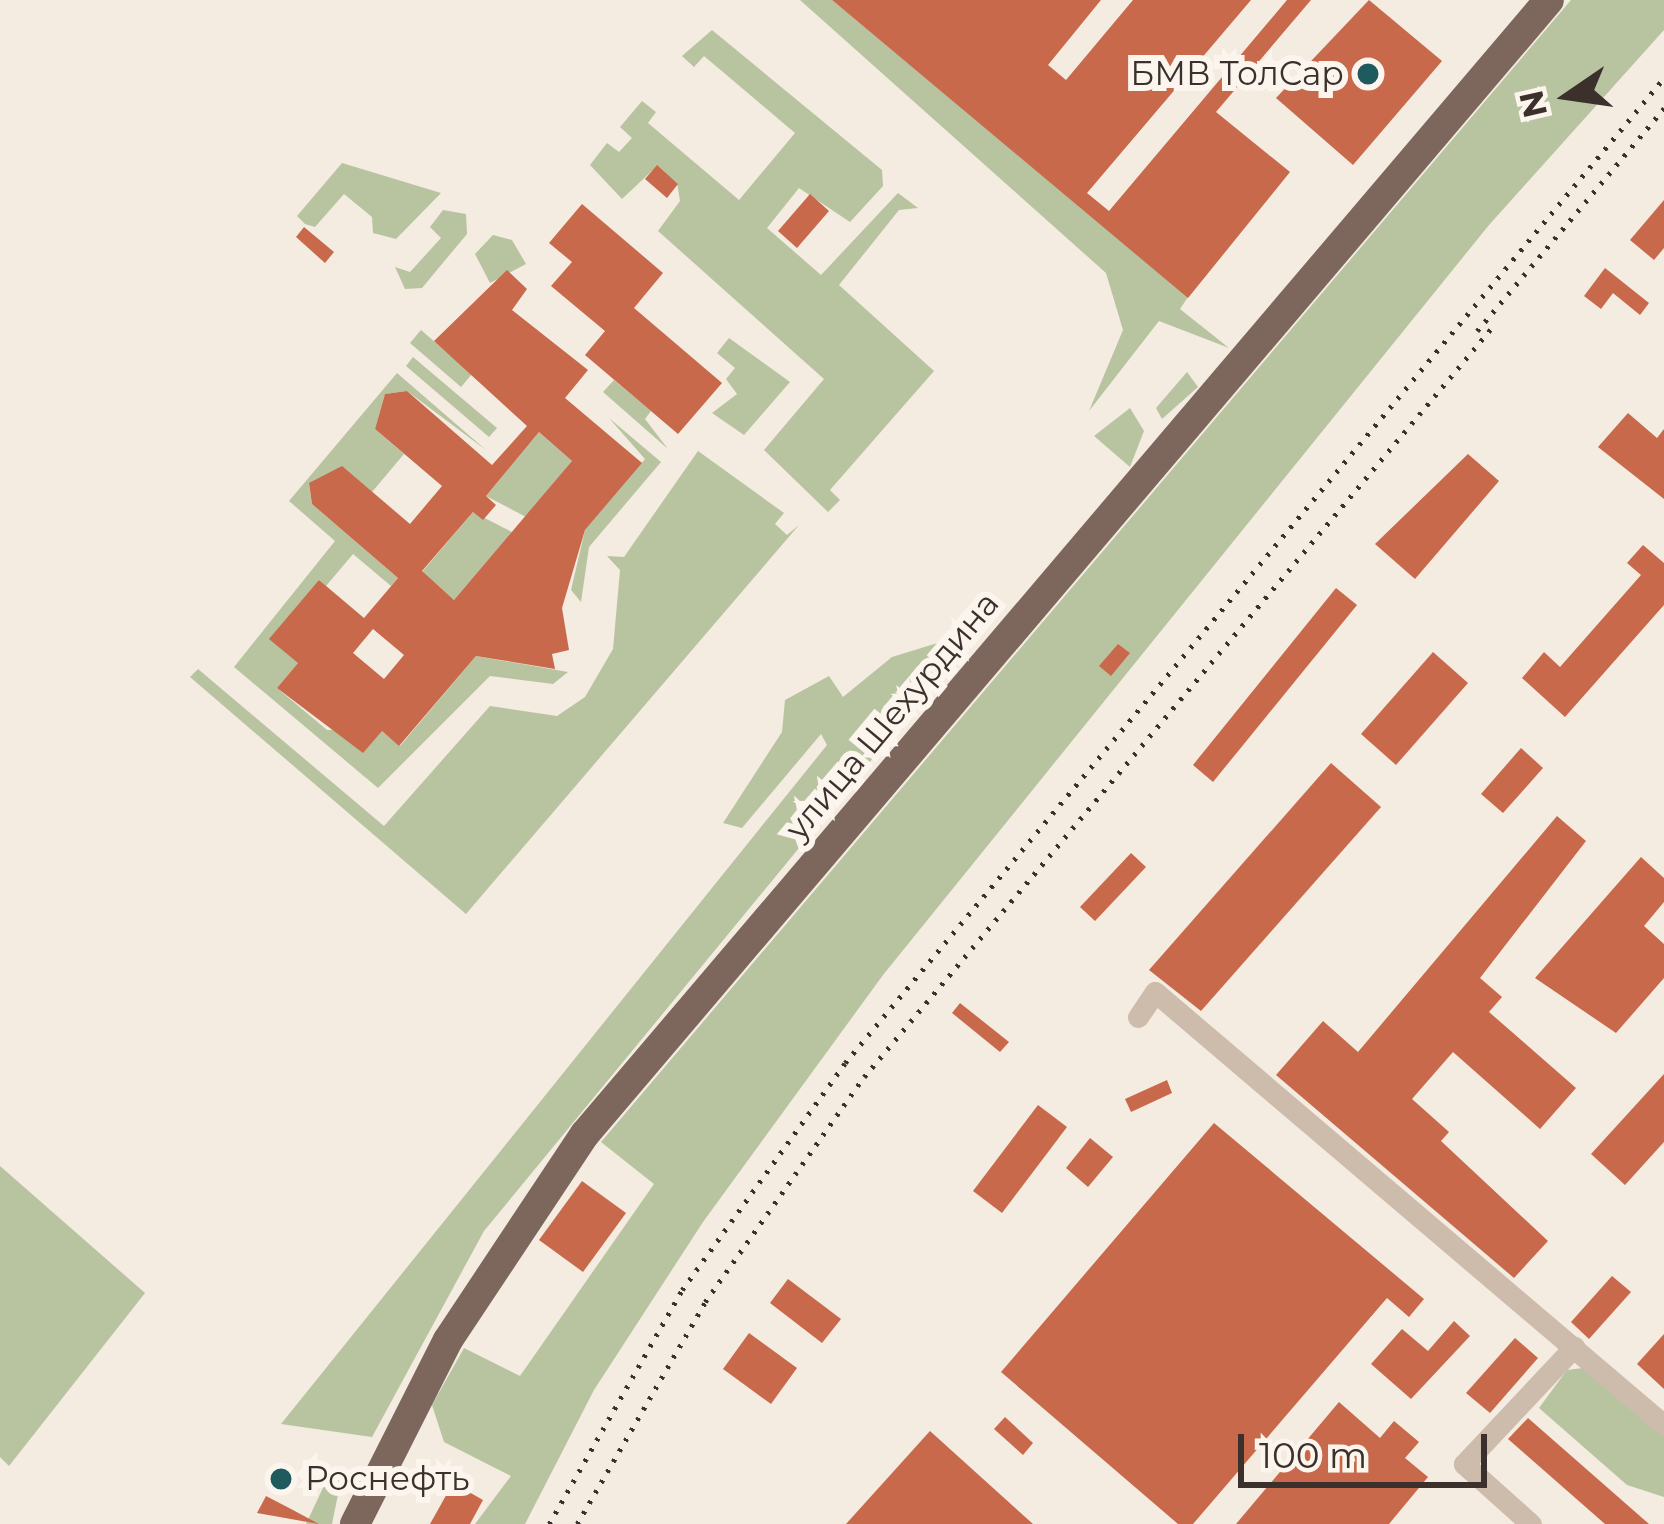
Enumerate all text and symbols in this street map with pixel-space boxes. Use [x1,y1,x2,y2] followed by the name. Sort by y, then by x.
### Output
[1508,36,1628,156] north arrow
[1130,54,1344,94] place label: БМВ ТолСар
[1355,61,1381,87] marker: БМВ ТолСар
[1510,87,1555,122] text: N
[777,584,1007,848] street label: улица Шехурдина
[1244,1410,1493,1484] scale bar
[1259,1433,1367,1477] text: 100 m
[305,1459,470,1499] place label: Роснефть
[268,1466,294,1492] marker: Роснефть

